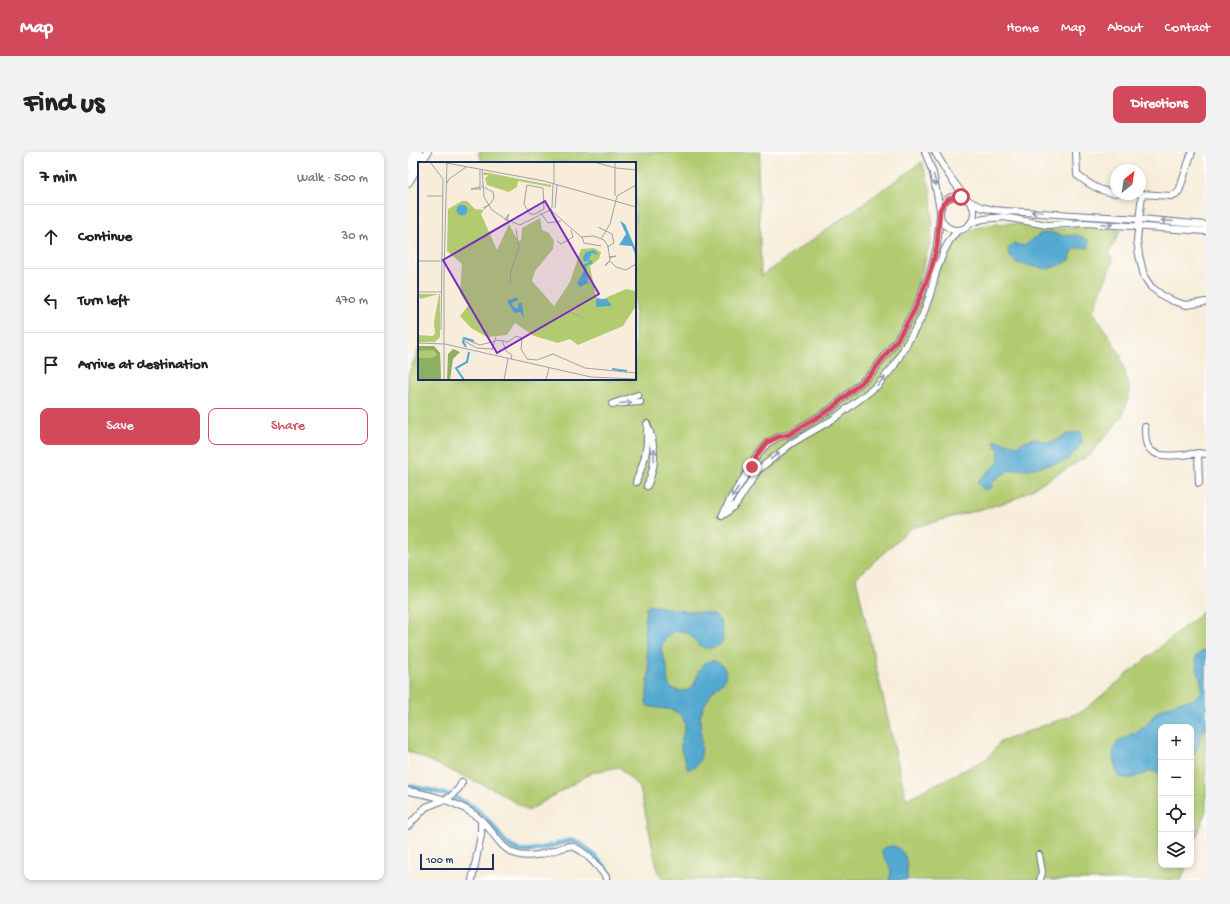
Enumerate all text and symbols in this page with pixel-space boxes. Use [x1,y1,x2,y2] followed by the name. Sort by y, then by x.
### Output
[20,17,53,40] text: Map
[1007,20,1039,37] text: Home
[1061,20,1085,37] text: Map
[1107,20,1143,37] text: About
[1165,20,1210,37] text: Contact
[1113,86,1206,123] button: Directions
[24,88,104,121] text: Find us
[418,162,636,380] inset map
[1110,164,1146,200] north arrow
[40,168,77,188] text: 7 min
[297,171,368,186] text: Walk · 500 m
[931,174,939,187] one-way arrow
[952,188,970,206] route start
[1031,209,1044,216] one-way arrow
[1161,218,1174,225] one-way arrow
[1100,220,1113,227] one-way arrow
[40,226,62,248] icon: ahead
[78,228,132,246] text: Continue
[342,229,368,244] text: 30 m
[40,290,62,312] icon: left
[78,292,129,310] text: Turn left
[335,293,368,308] text: 470 m
[40,354,62,376] icon: arrive
[78,356,208,374] text: Arrive at destination
[876,376,886,386] one-way arrow
[619,399,632,406] one-way arrow
[40,408,200,445] button: Save
[208,408,368,445] button: Share
[650,449,658,462] one-way arrow
[770,451,781,460] one-way arrow
[743,458,761,476] route end
[731,486,739,497] one-way arrow
[1158,724,1194,868] map controls
[1158,724,1194,760] button: +
[1158,760,1194,796] button: −
[1158,796,1194,832] button: locate
[1158,832,1194,868] button: layers
[420,852,494,871] scale bar
[426,855,453,867] text: 100 m

